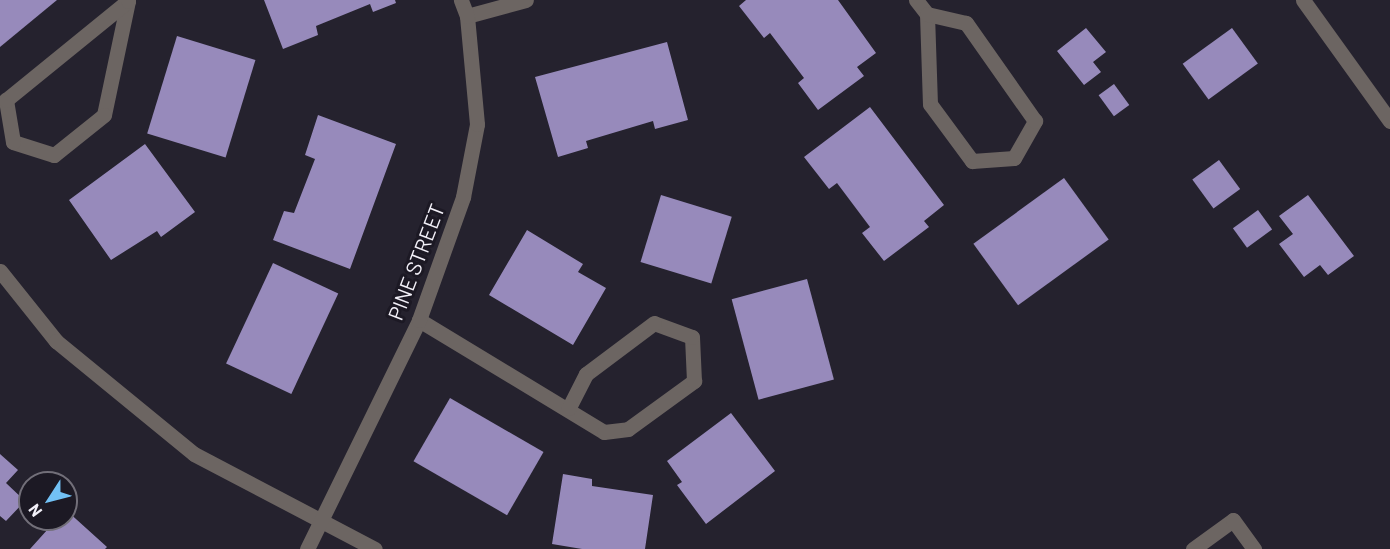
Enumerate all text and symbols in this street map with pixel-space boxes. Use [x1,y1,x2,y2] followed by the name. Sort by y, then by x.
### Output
[382,200,450,324] street label: PINE STREET
[18,471,78,531] north arrow
[24,501,45,521] text: N

